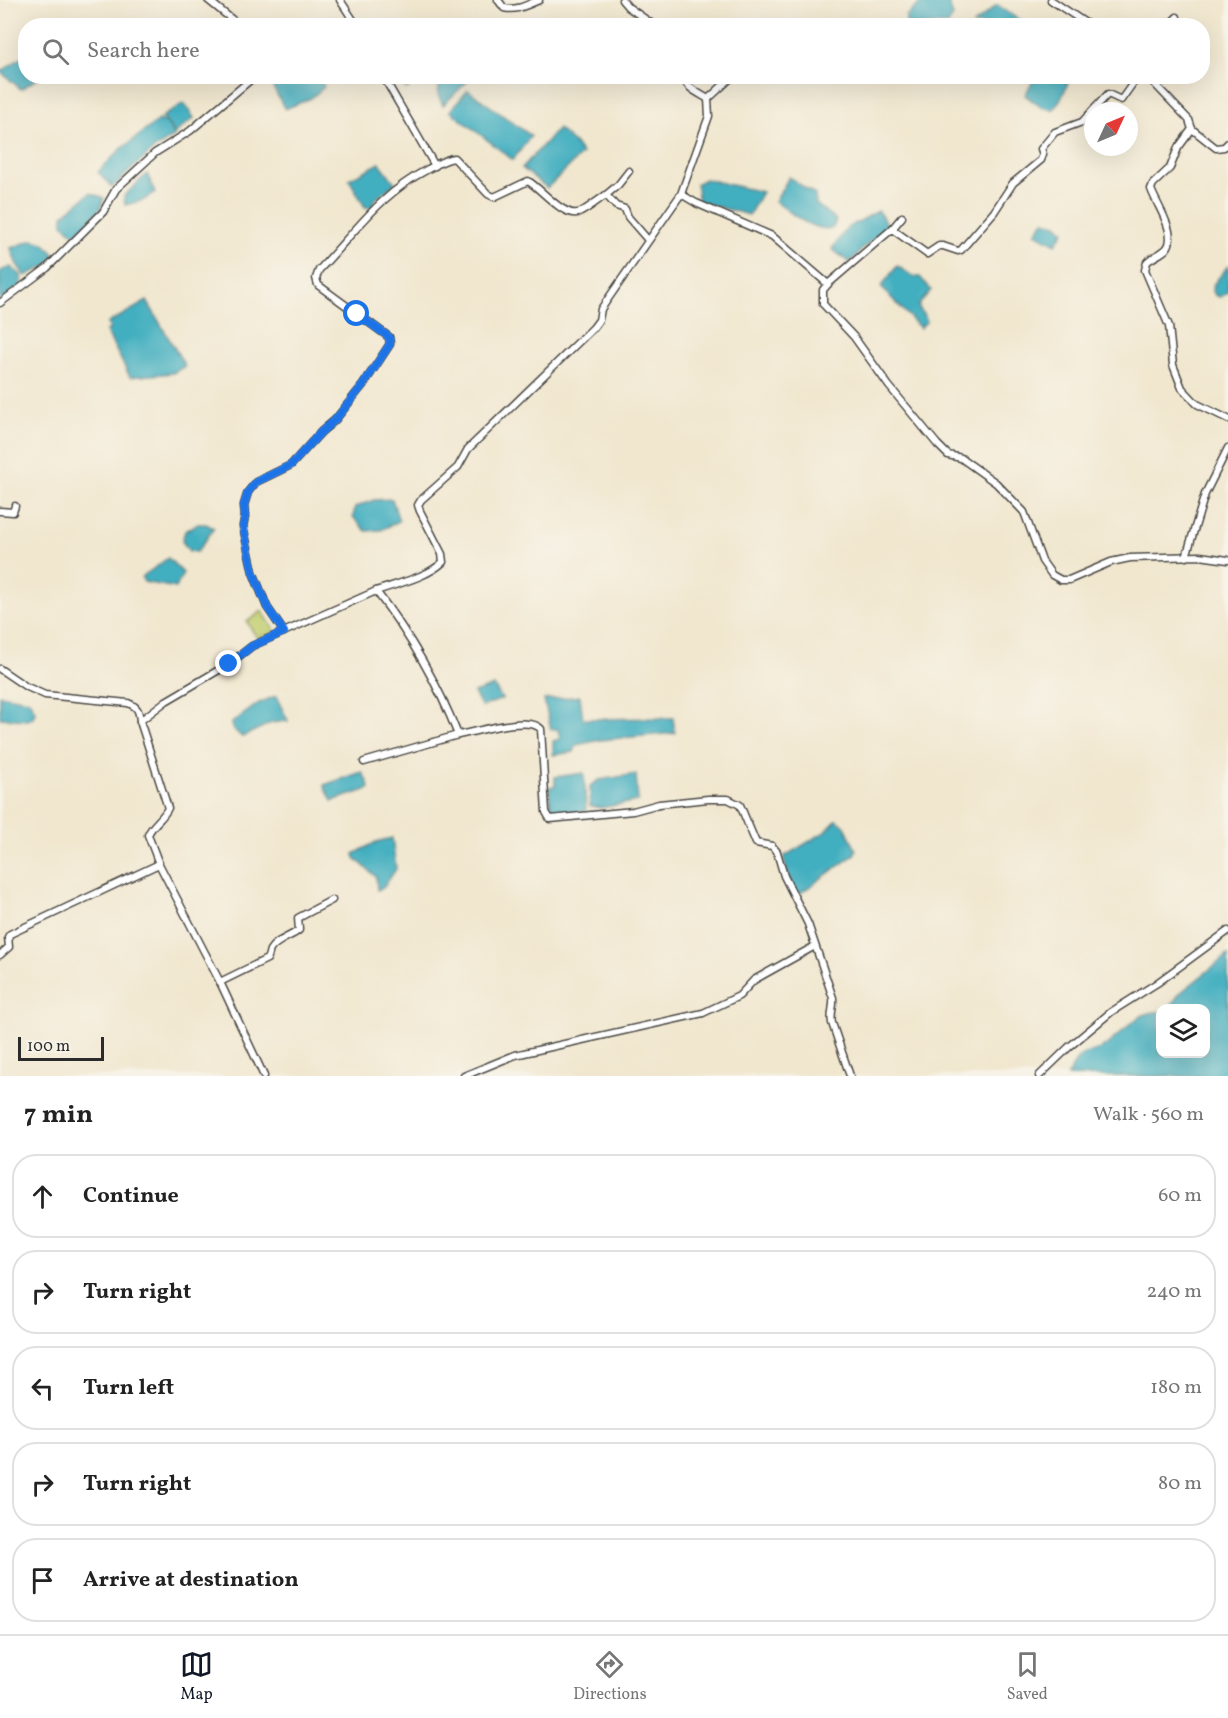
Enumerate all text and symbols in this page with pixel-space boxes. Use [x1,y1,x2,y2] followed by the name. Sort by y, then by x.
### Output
[18,18,1210,84] search box
[39,35,72,68] icon: search
[87,36,200,67] text: Search here
[1084,102,1138,156] north arrow
[343,300,369,326] route start
[215,650,241,676] route end
[1156,1004,1210,1058] map controls
[1156,1004,1210,1058] button: layers
[18,1034,104,1062] scale bar
[27,1036,70,1058] text: 100 m
[24,1097,93,1133] text: 7 min
[1093,1101,1204,1129] text: Walk · 560 m
[26,1180,59,1213] icon: ahead
[83,1181,179,1212] text: Continue
[1158,1182,1202,1210] text: 60 m
[26,1276,59,1309] icon: right
[83,1277,191,1308] text: Turn right
[1147,1278,1202,1306] text: 240 m
[26,1372,59,1405] icon: left
[83,1373,174,1404] text: Turn left
[1150,1374,1202,1402] text: 180 m
[26,1468,59,1501] icon: right
[83,1469,191,1500] text: Turn right
[1158,1470,1202,1498] text: 80 m
[26,1564,59,1597] icon: arrive
[83,1565,299,1596] text: Arrive at destination
[180,1648,213,1706] tab: Map
[573,1648,647,1706] tab: Directions
[1007,1648,1048,1706] tab: Saved

